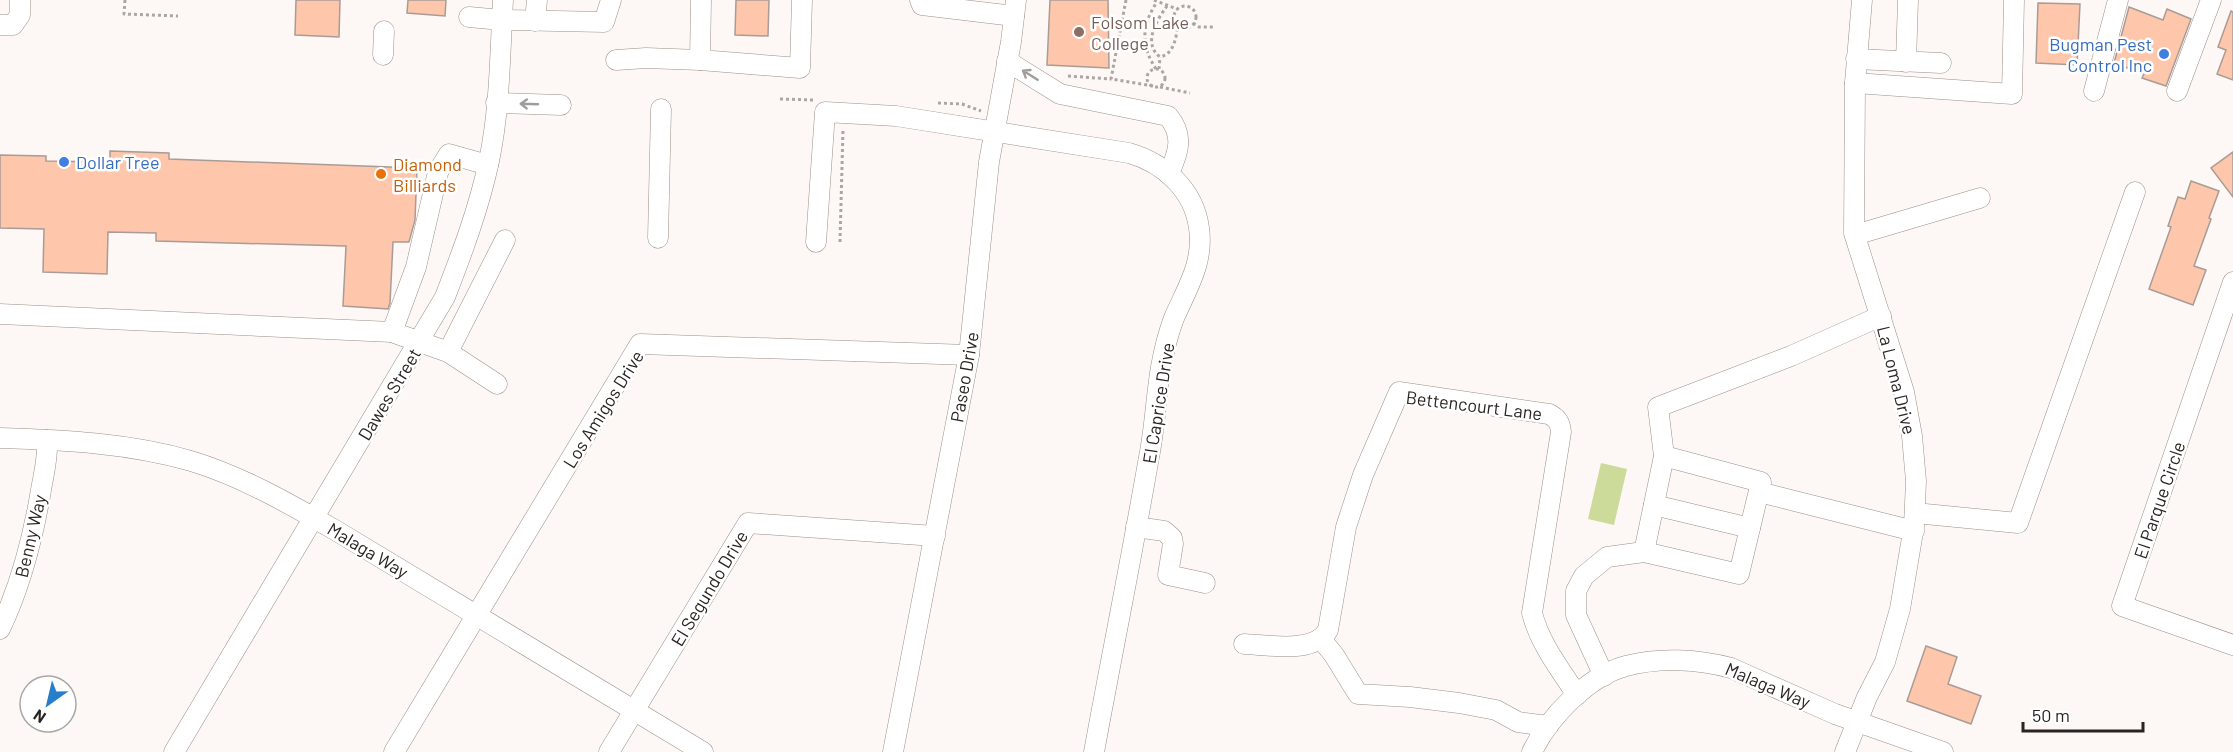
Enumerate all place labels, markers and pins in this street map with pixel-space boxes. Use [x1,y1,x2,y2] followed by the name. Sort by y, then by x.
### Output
[1091,11,1189,54] place label: Folsom Lake College
[1072,25,1086,39] marker: Folsom Lake College
[2049,33,2152,76] place label: Bugman Pest Control Inc
[2157,47,2171,61] marker: Bugman Pest Control Inc
[76,151,160,173] place label: Dollar Tree
[393,153,462,196] place label: Diamond Billiards
[57,155,71,169] marker: Dollar Tree
[374,167,388,181] marker: Diamond Billiards

